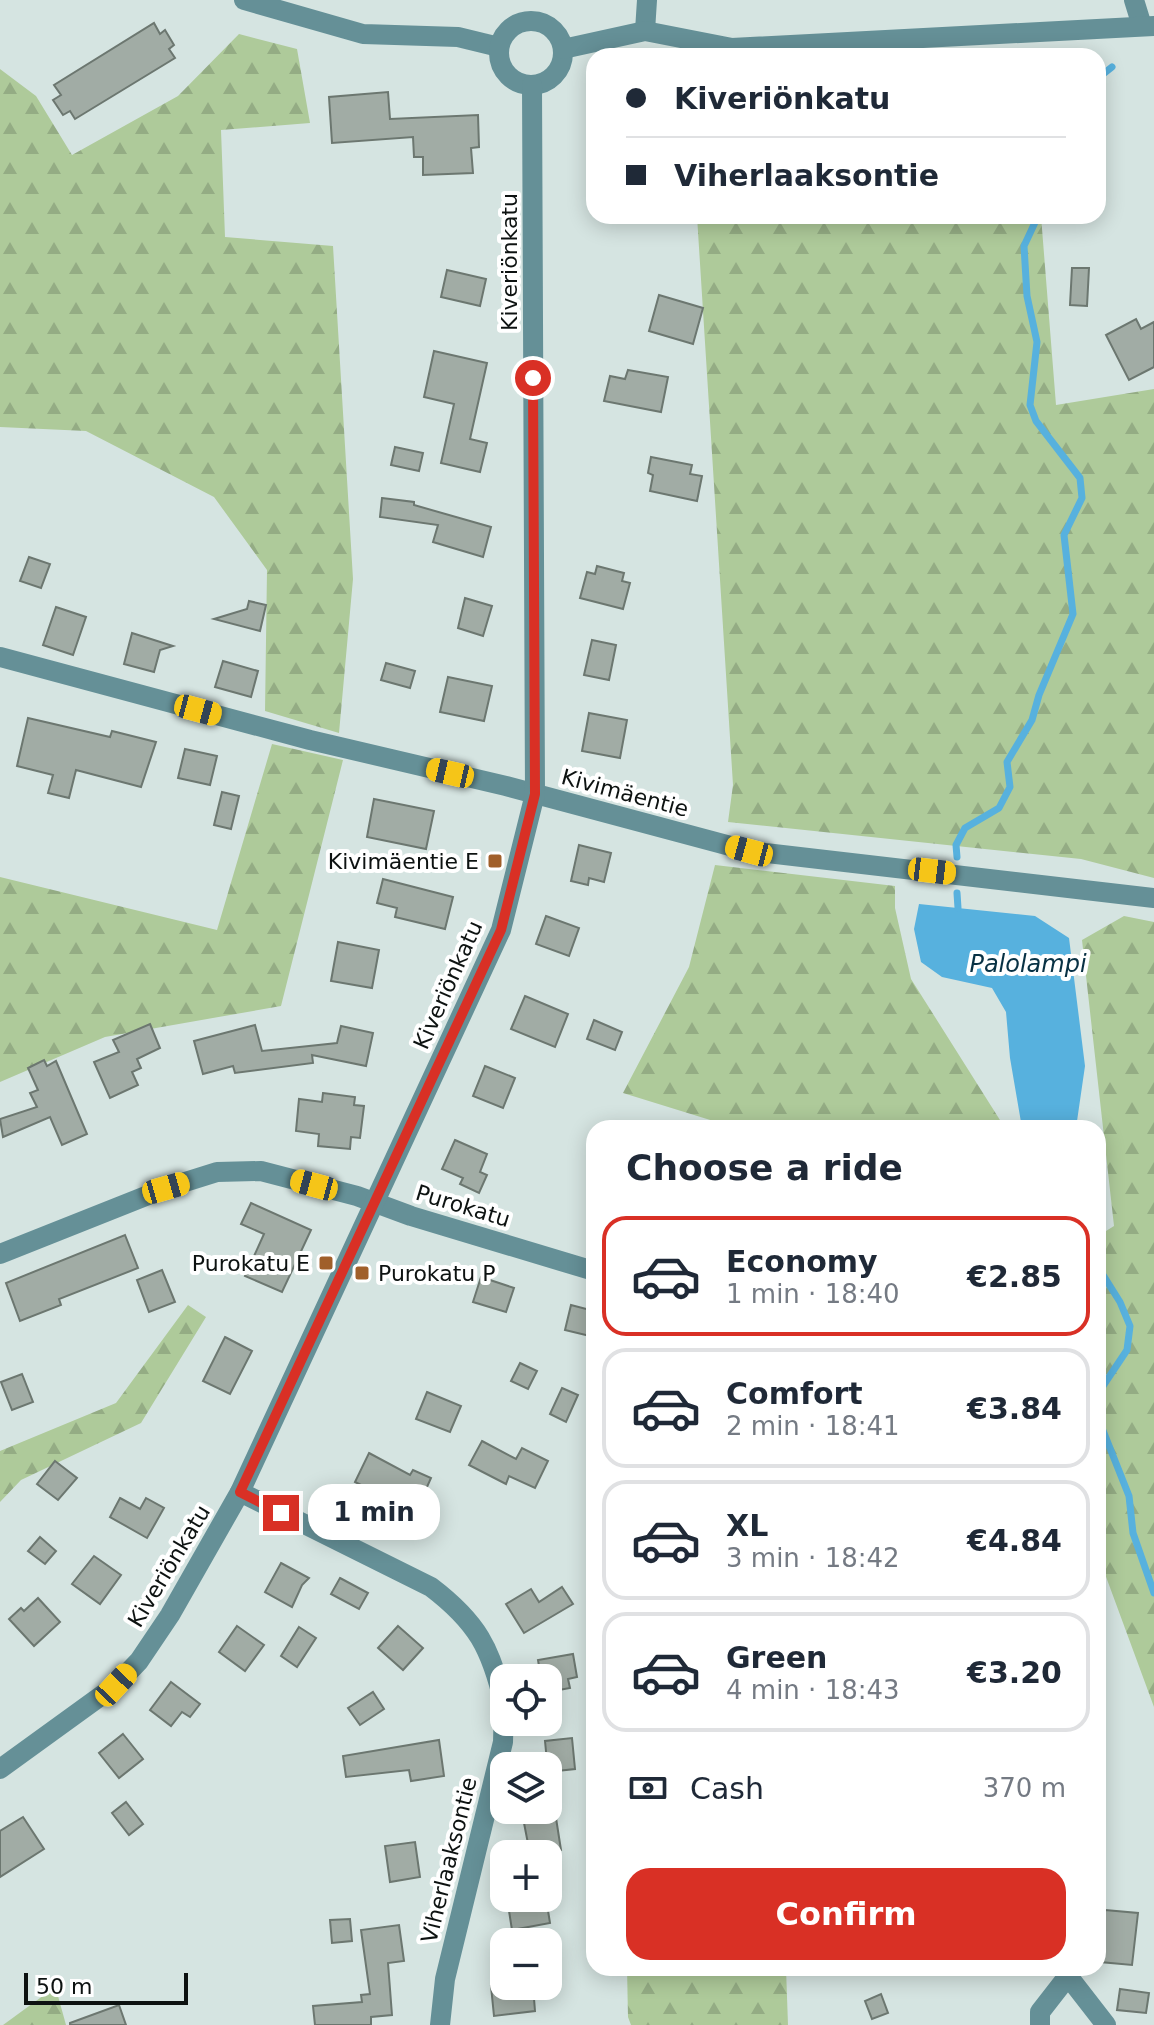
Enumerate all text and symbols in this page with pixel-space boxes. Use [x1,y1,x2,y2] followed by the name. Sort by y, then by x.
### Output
[674,81,890,116] text: Kiveriönkatu
[674,158,939,193] text: Viherlaaksontie
[497,193,522,331] street label: Kiveriönkatu
[515,360,551,396] route start
[172,692,224,728] car
[424,756,476,790] car
[559,764,691,822] street label: Kivimäentie
[723,833,775,869] car
[328,849,479,874] place label: Kivimäentie E
[486,852,504,870] marker: Kivimäentie E
[907,856,957,886] car
[409,917,487,1053] street label: Kiveriönkatu
[969,950,1087,978] water label: Palolampi
[626,1147,903,1188] text: Choose a ride
[288,1167,340,1203] car
[140,1170,192,1206] car
[413,1180,513,1232] street label: Purokatu
[630,1240,702,1312] icon: car
[726,1244,878,1279] text: Economy
[192,1251,310,1276] place label: Purokatu E
[317,1254,335,1272] marker: Purokatu E
[967,1259,1062,1294] text: €2.85
[378,1261,496,1286] place label: Purokatu P
[353,1264,371,1282] marker: Purokatu P
[726,1279,900,1309] text: 1 min · 18:40
[630,1372,702,1444] icon: car
[726,1376,863,1411] text: Comfort
[967,1391,1062,1426] text: €3.84
[726,1411,900,1441] text: 2 min · 18:41
[309,1485,441,1541] callout: 1 min
[263,1495,299,1531] route end
[333,1497,415,1527] text: 1 min
[123,1500,215,1632] street label: Kiveriönkatu
[630,1504,702,1576] icon: car
[726,1508,768,1543] text: XL
[967,1523,1062,1558] text: €4.84
[726,1543,900,1573] text: 3 min · 18:42
[630,1636,702,1708] icon: car
[726,1640,827,1675] text: Green
[967,1655,1062,1690] text: €3.20
[91,1659,141,1711] car
[490,1664,562,2000] map controls
[490,1664,562,1736] button: locate
[726,1675,900,1705] text: 4 min · 18:43
[490,1752,562,1824] button: layers
[626,1766,670,1810] icon: cash
[690,1771,764,1806] text: Cash
[983,1773,1066,1803] text: 370 m
[416,1774,482,1946] street label: Viherlaaksontie
[490,1840,562,1912] button: +
[626,1868,1066,1960] button: Confirm
[490,1928,562,2000] button: −
[24,1969,188,2005] scale bar
[36,1974,92,1999] text: 50 m

